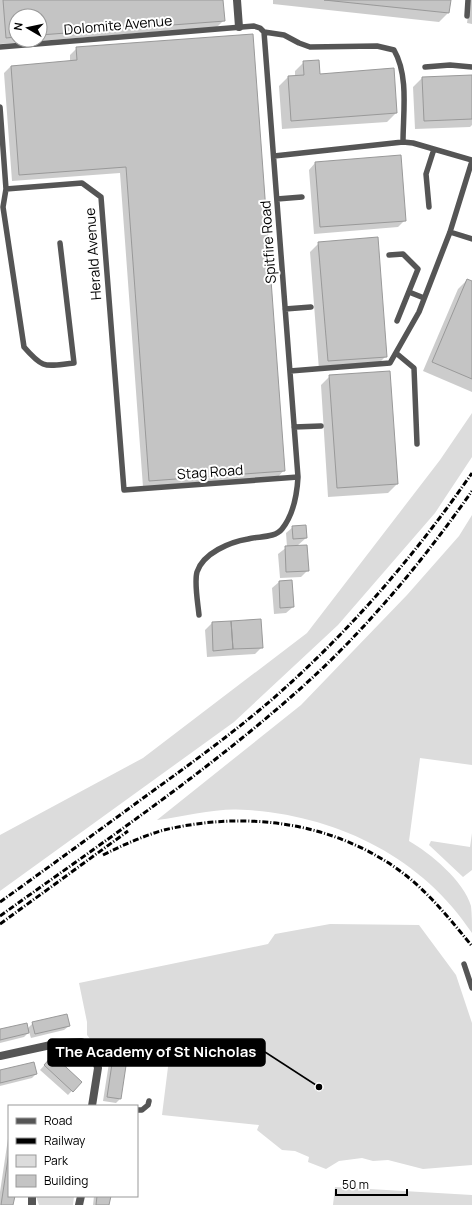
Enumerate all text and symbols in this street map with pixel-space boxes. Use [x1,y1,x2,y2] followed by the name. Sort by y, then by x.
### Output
[8,8,48,48] north arrow
[63,10,173,39] street label: Dolomite Avenue
[10,21,26,31] text: N
[255,200,280,284] street label: Spitfire Road
[80,207,105,301] street label: Herald Avenue
[176,460,244,483] street label: Stag Road
[48,1039,265,1066] callout: The Academy of St Nicholas
[56,1041,256,1062] text: The Academy of St Nicholas
[8,1105,138,1197] legend
[44,1112,72,1129] text: Road
[44,1132,86,1149] text: Railway
[44,1152,69,1169] text: Park
[336,1171,407,1197] scale bar
[44,1172,88,1189] text: Building
[342,1176,369,1193] text: 50 m

